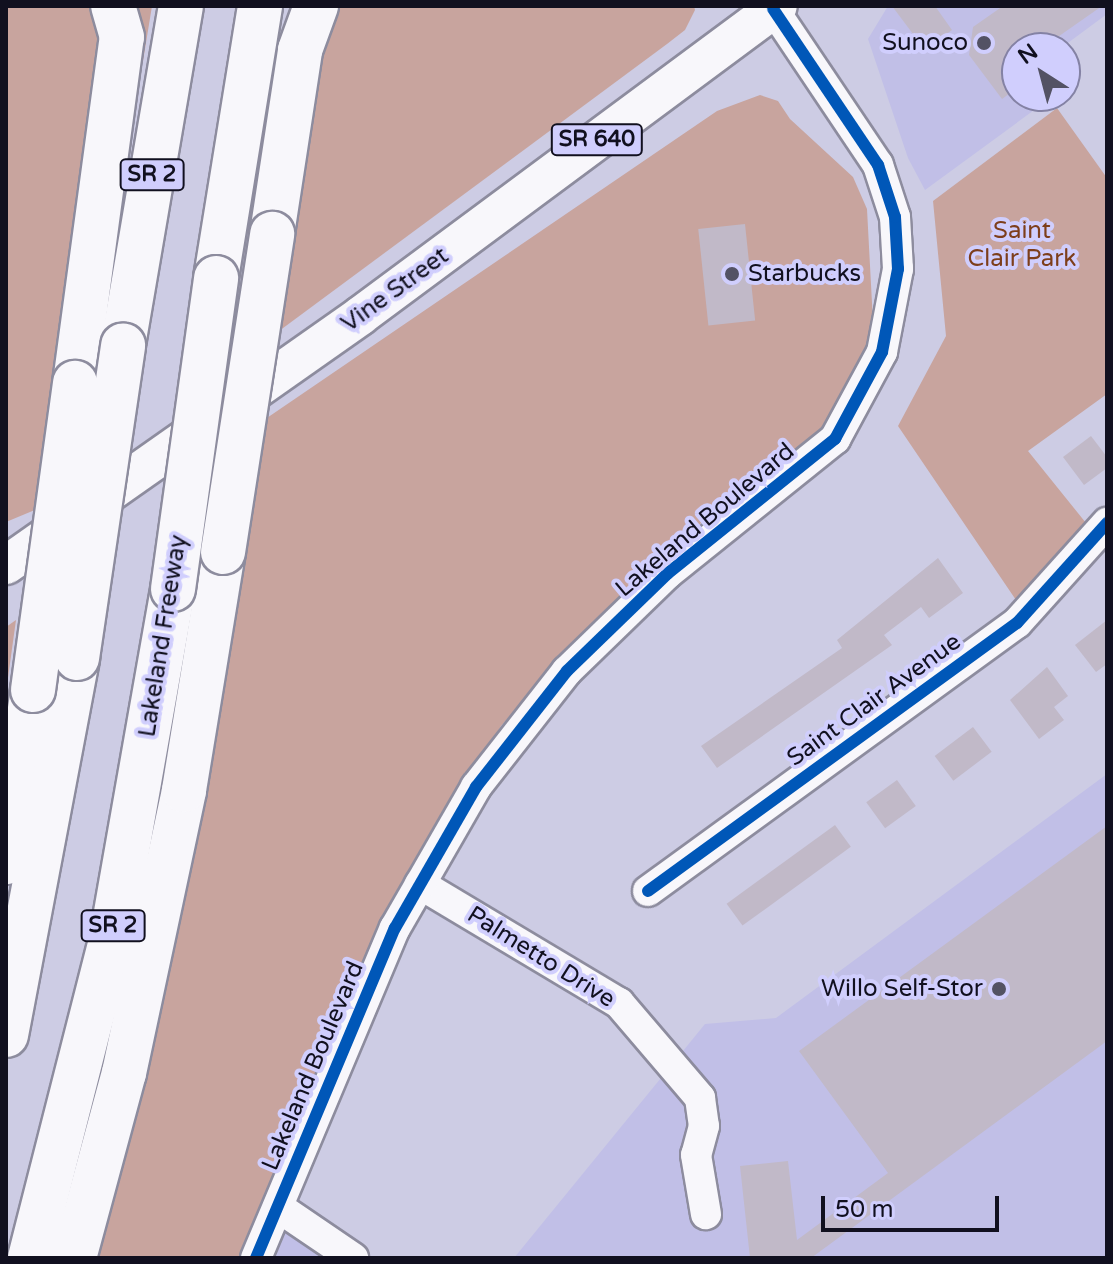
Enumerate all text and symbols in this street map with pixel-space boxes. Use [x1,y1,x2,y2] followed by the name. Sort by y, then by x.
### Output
[882,29,968,57] place label: Sunoco
[1001,32,1081,112] north arrow
[975,34,993,52] marker: Sunoco
[1013,38,1043,70] text: N
[549,122,645,158] road number: SR 640
[118,157,186,193] road number: SR 2
[968,217,1076,273] park label: Saint Clair Park
[336,241,454,339] street label: Vine Street
[748,260,861,288] place label: Starbucks
[723,265,741,283] marker: Starbucks
[610,437,800,603] street label: Lakeland Boulevard
[133,533,193,739] street label: Lakeland Freeway
[782,627,966,773] street label: Saint Clair Avenue
[462,900,620,1014] street label: Palmetto Drive
[79,908,147,944] road number: SR 2
[256,957,370,1175] street label: Lakeland Boulevard
[821,975,983,1003] place label: Willo Self-Stor
[990,980,1008,998] marker: Willo Self-Stor
[825,1180,1003,1230] scale bar
[835,1195,893,1224] text: 50 m

